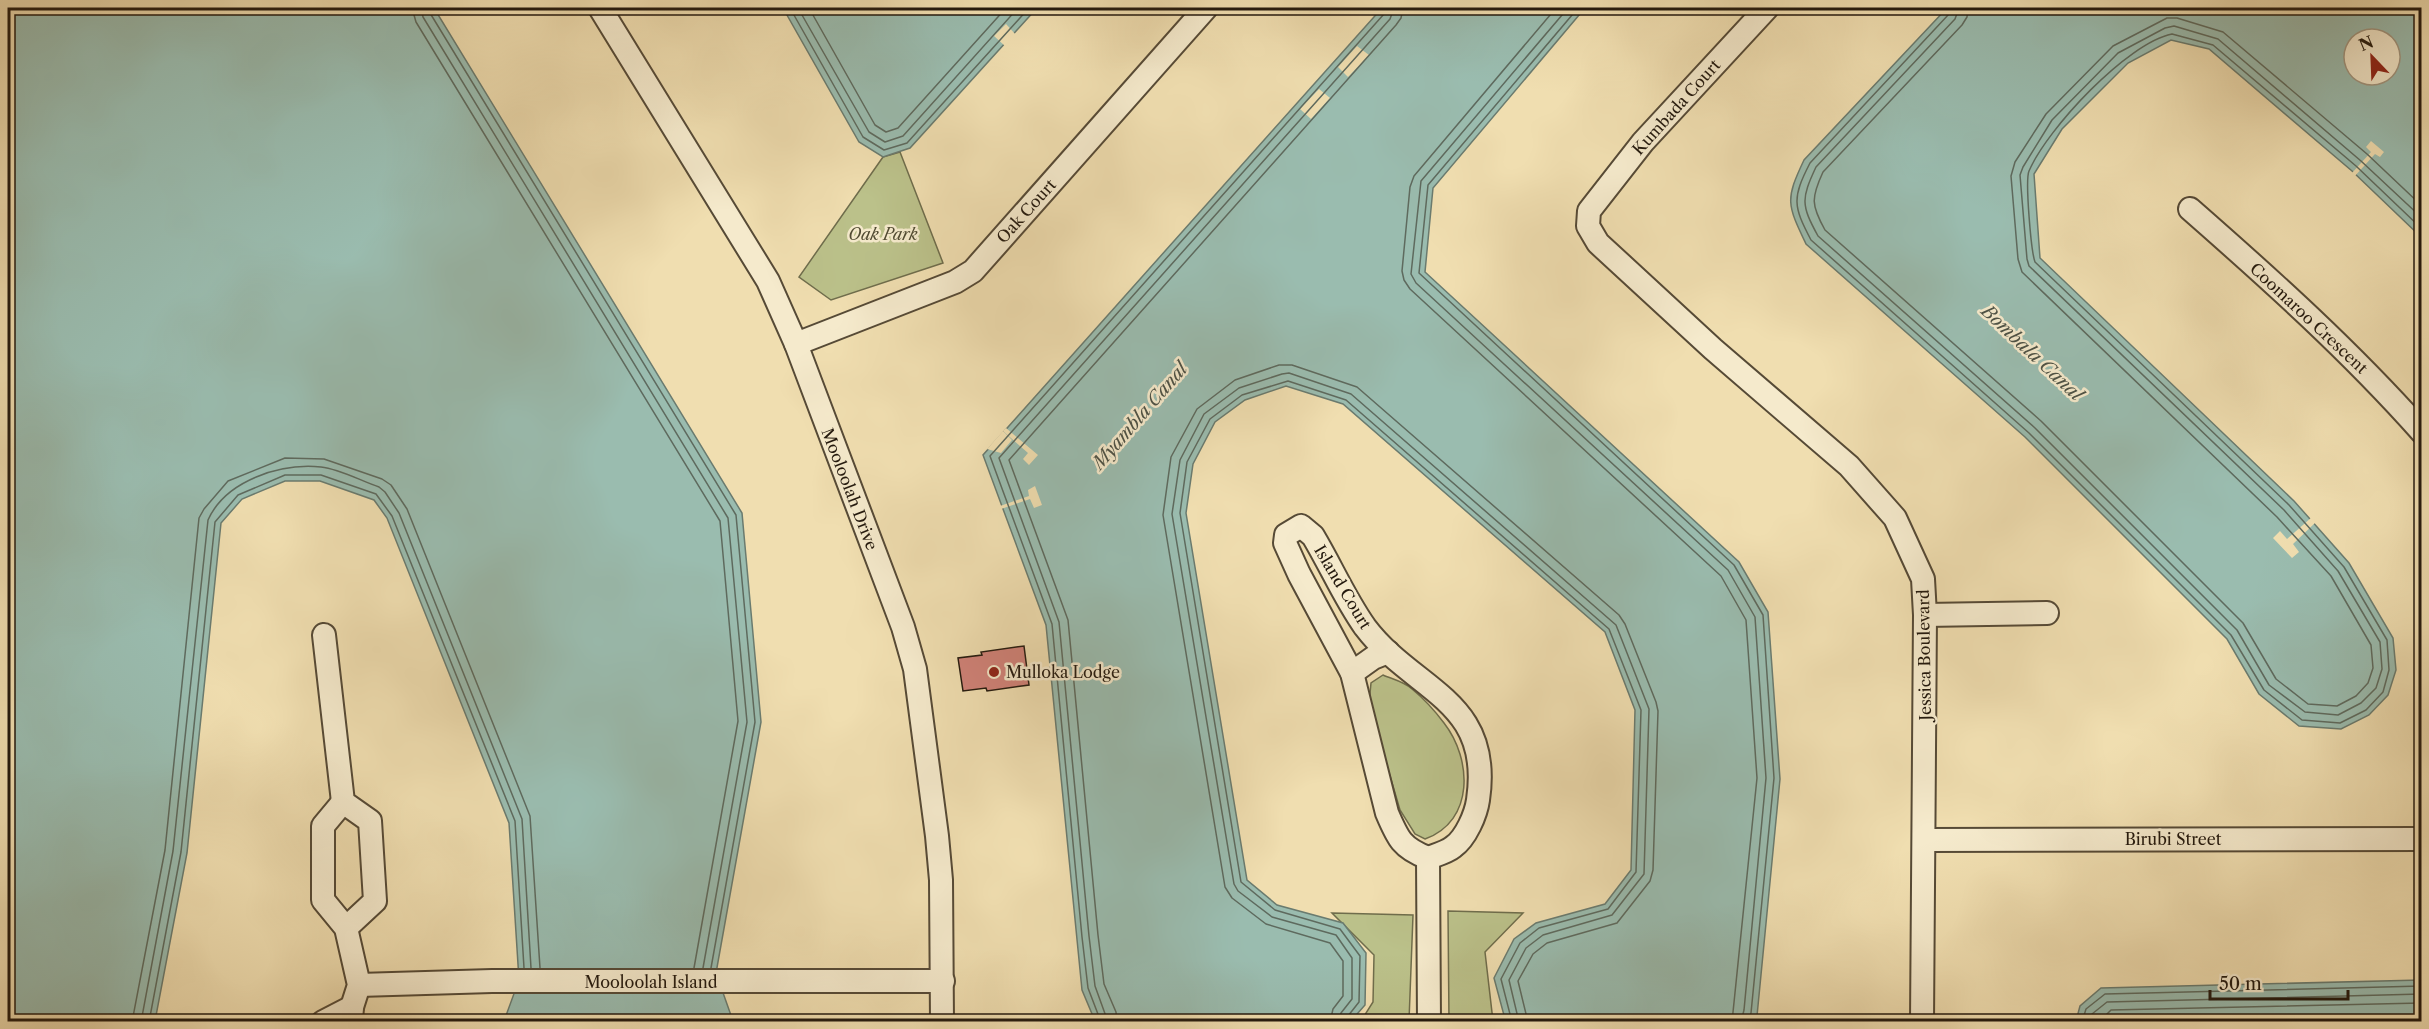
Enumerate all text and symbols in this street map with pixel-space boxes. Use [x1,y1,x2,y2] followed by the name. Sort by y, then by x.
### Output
[2342,27,2402,87] north arrow
[2356,31,2377,55] text: N
[1628,55,1724,159] street label: Kumbada Court
[992,175,1060,247] street label: Oak Court
[848,224,918,244] park label: Oak Park
[2246,258,2372,378] street label: Coomaroo Crescent
[1975,299,2089,407] water label: Bombala Canal
[1086,357,1194,475] water label: Myambla Canal
[818,425,882,553] street label: Mooloolah Drive
[1310,541,1376,633] street label: Island Court
[1913,589,1935,724] street label: Jessica Boulevard
[1006,662,1120,682] place label: Mulloka Lodge
[987,665,1001,679] marker: Mulloka Lodge
[2125,829,2222,849] street label: Birubi Street
[2210,963,2348,1001] scale bar
[584,972,718,992] street label: Mooloolah Island
[2219,973,2262,995] text: 50 m

